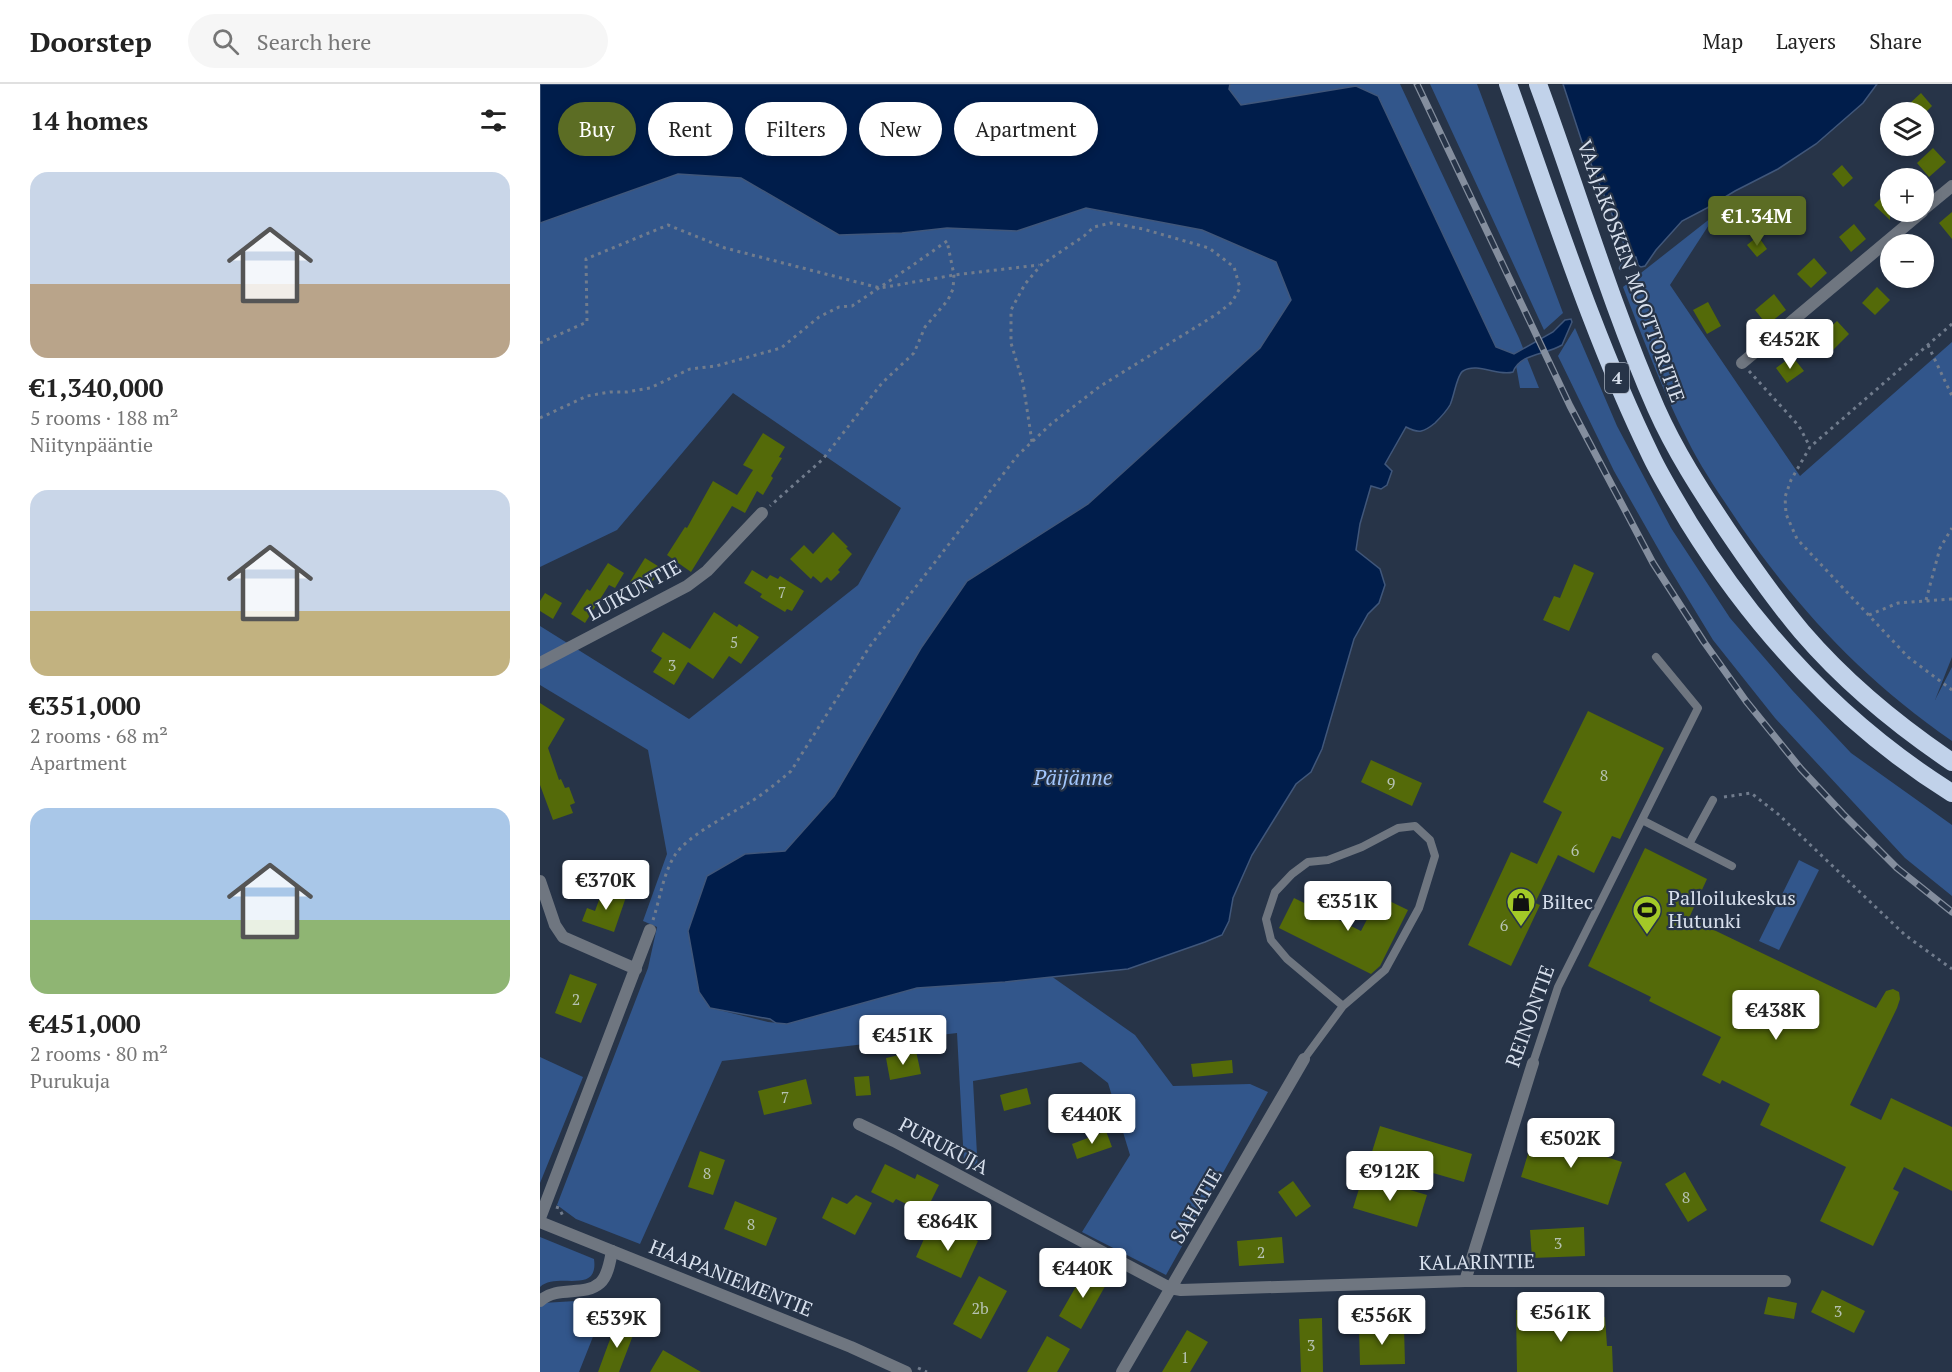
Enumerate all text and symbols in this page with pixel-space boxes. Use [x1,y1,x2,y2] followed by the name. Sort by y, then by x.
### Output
[188,14,608,68] search box
[30,23,152,60] text: Doorstep
[209,25,242,58] icon: search
[257,27,371,56] text: Search here
[1702,27,1743,55] text: Map
[1776,27,1836,55] text: Layers
[1869,27,1922,55] text: Share
[558,102,636,156] chip: Buy
[648,102,733,156] chip: Rent
[745,102,847,156] chip: Filters
[859,102,942,156] chip: New
[954,102,1098,156] chip: Apartment
[1880,102,1934,288] map controls
[1880,102,1934,156] button: layers
[30,103,148,137] text: 14 homes
[477,104,510,137] icon: filters
[1571,136,1692,406] street label: VAAJAKOSKEN MOOTTORITIE
[1880,168,1934,222] button: +
[1708,196,1806,247] pin: €1.34M
[1722,202,1792,229] text: €1.34M
[216,211,324,319] icon: home
[1880,234,1934,288] button: −
[1748,319,1832,370] pin: €452K
[1760,325,1820,352] text: €452K
[1605,363,1629,393] road number: 4
[30,370,163,404] text: €1,340,000
[30,404,178,431] text: 5 rooms · 188 m²
[30,431,153,458] text: Niitynpääntie
[216,529,324,637] icon: home
[582,553,686,626] street label: LUIKUNTIE
[778,581,786,603] house number: 7
[730,631,738,653] house number: 5
[668,654,676,676] house number: 3
[30,688,141,722] text: €351,000
[30,722,168,749] text: 2 rooms · 68 m²
[30,749,127,776] text: Apartment
[1033,763,1113,791] water label: Päijänne
[1600,764,1608,786] house number: 8
[1387,772,1395,794] house number: 9
[1571,839,1580,861] house number: 6
[216,847,324,955] icon: home
[564,860,648,911] pin: €370K
[576,866,636,893] text: €370K
[1306,881,1390,932] pin: €351K
[1668,884,1796,934] place label: Palloilukeskus Hutunki
[1505,886,1537,928] shop icon: Biltec
[1318,887,1378,914] text: €351K
[1542,888,1593,915] place label: Biltec
[1631,894,1663,936] sports icon: Palloilukeskus Hutunki
[1500,914,1509,936] house number: 6
[1499,961,1560,1071] street label: REINONTIE
[572,988,580,1010] house number: 2
[1734,990,1818,1041] pin: €438K
[1746,996,1806,1023] text: €438K
[30,1006,141,1040] text: €451,000
[861,1015,945,1066] pin: €451K
[873,1021,933,1048] text: €451K
[30,1040,168,1067] text: 2 rooms · 80 m²
[30,1067,110,1094] text: Purukuja
[781,1086,789,1108] house number: 7
[1050,1094,1134,1145] pin: €440K
[1062,1100,1122,1127] text: €440K
[894,1111,994,1181] street label: PURUKUJA
[1529,1118,1613,1169] pin: €502K
[1541,1124,1601,1151] text: €502K
[1348,1151,1432,1202] pin: €912K
[1360,1157,1420,1184] text: €912K
[703,1162,711,1184] house number: 8
[1163,1163,1228,1248] street label: SAHATIE
[1682,1186,1690,1208] house number: 8
[906,1201,990,1252] pin: €864K
[918,1207,978,1234] text: €864K
[747,1213,755,1235] house number: 8
[645,1232,817,1323] street label: HAAPANIEMENTIE
[1554,1232,1562,1254] house number: 3
[1257,1241,1265,1263] house number: 2
[1419,1247,1535,1276] street label: KALARINTIE
[1041,1248,1125,1299] pin: €440K
[1053,1254,1113,1281] text: €440K
[1519,1292,1603,1343] pin: €561K
[1340,1295,1424,1346] pin: €556K
[971,1297,989,1319] house number: 2b
[575,1298,659,1349] pin: €539K
[1531,1298,1591,1325] text: €561K
[1834,1300,1842,1322] house number: 3
[1352,1301,1412,1328] text: €556K
[587,1304,647,1331] text: €539K
[1307,1334,1315,1356] house number: 3
[1181,1346,1189,1368] house number: 1

